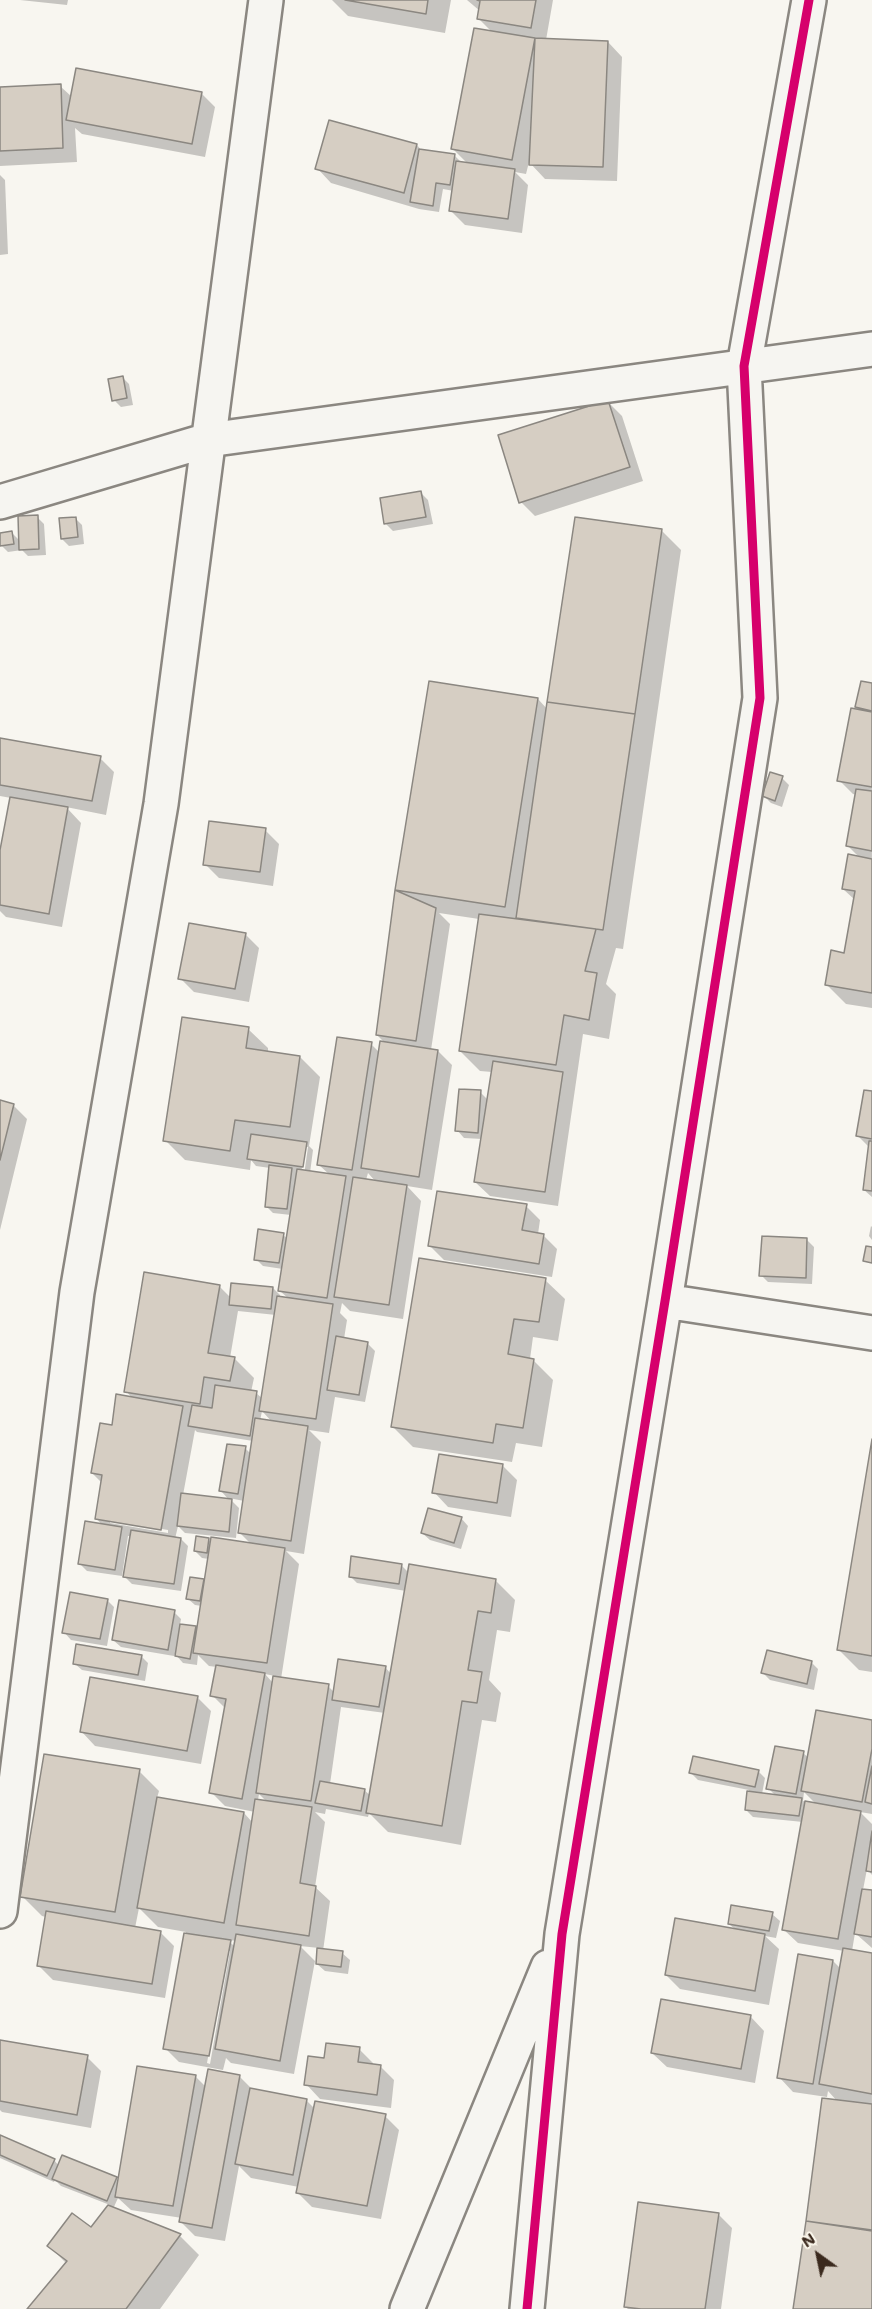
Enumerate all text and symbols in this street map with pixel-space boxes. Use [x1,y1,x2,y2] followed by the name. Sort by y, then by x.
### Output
[788,2225,848,2285] north arrow
[797,2227,819,2252] text: N

